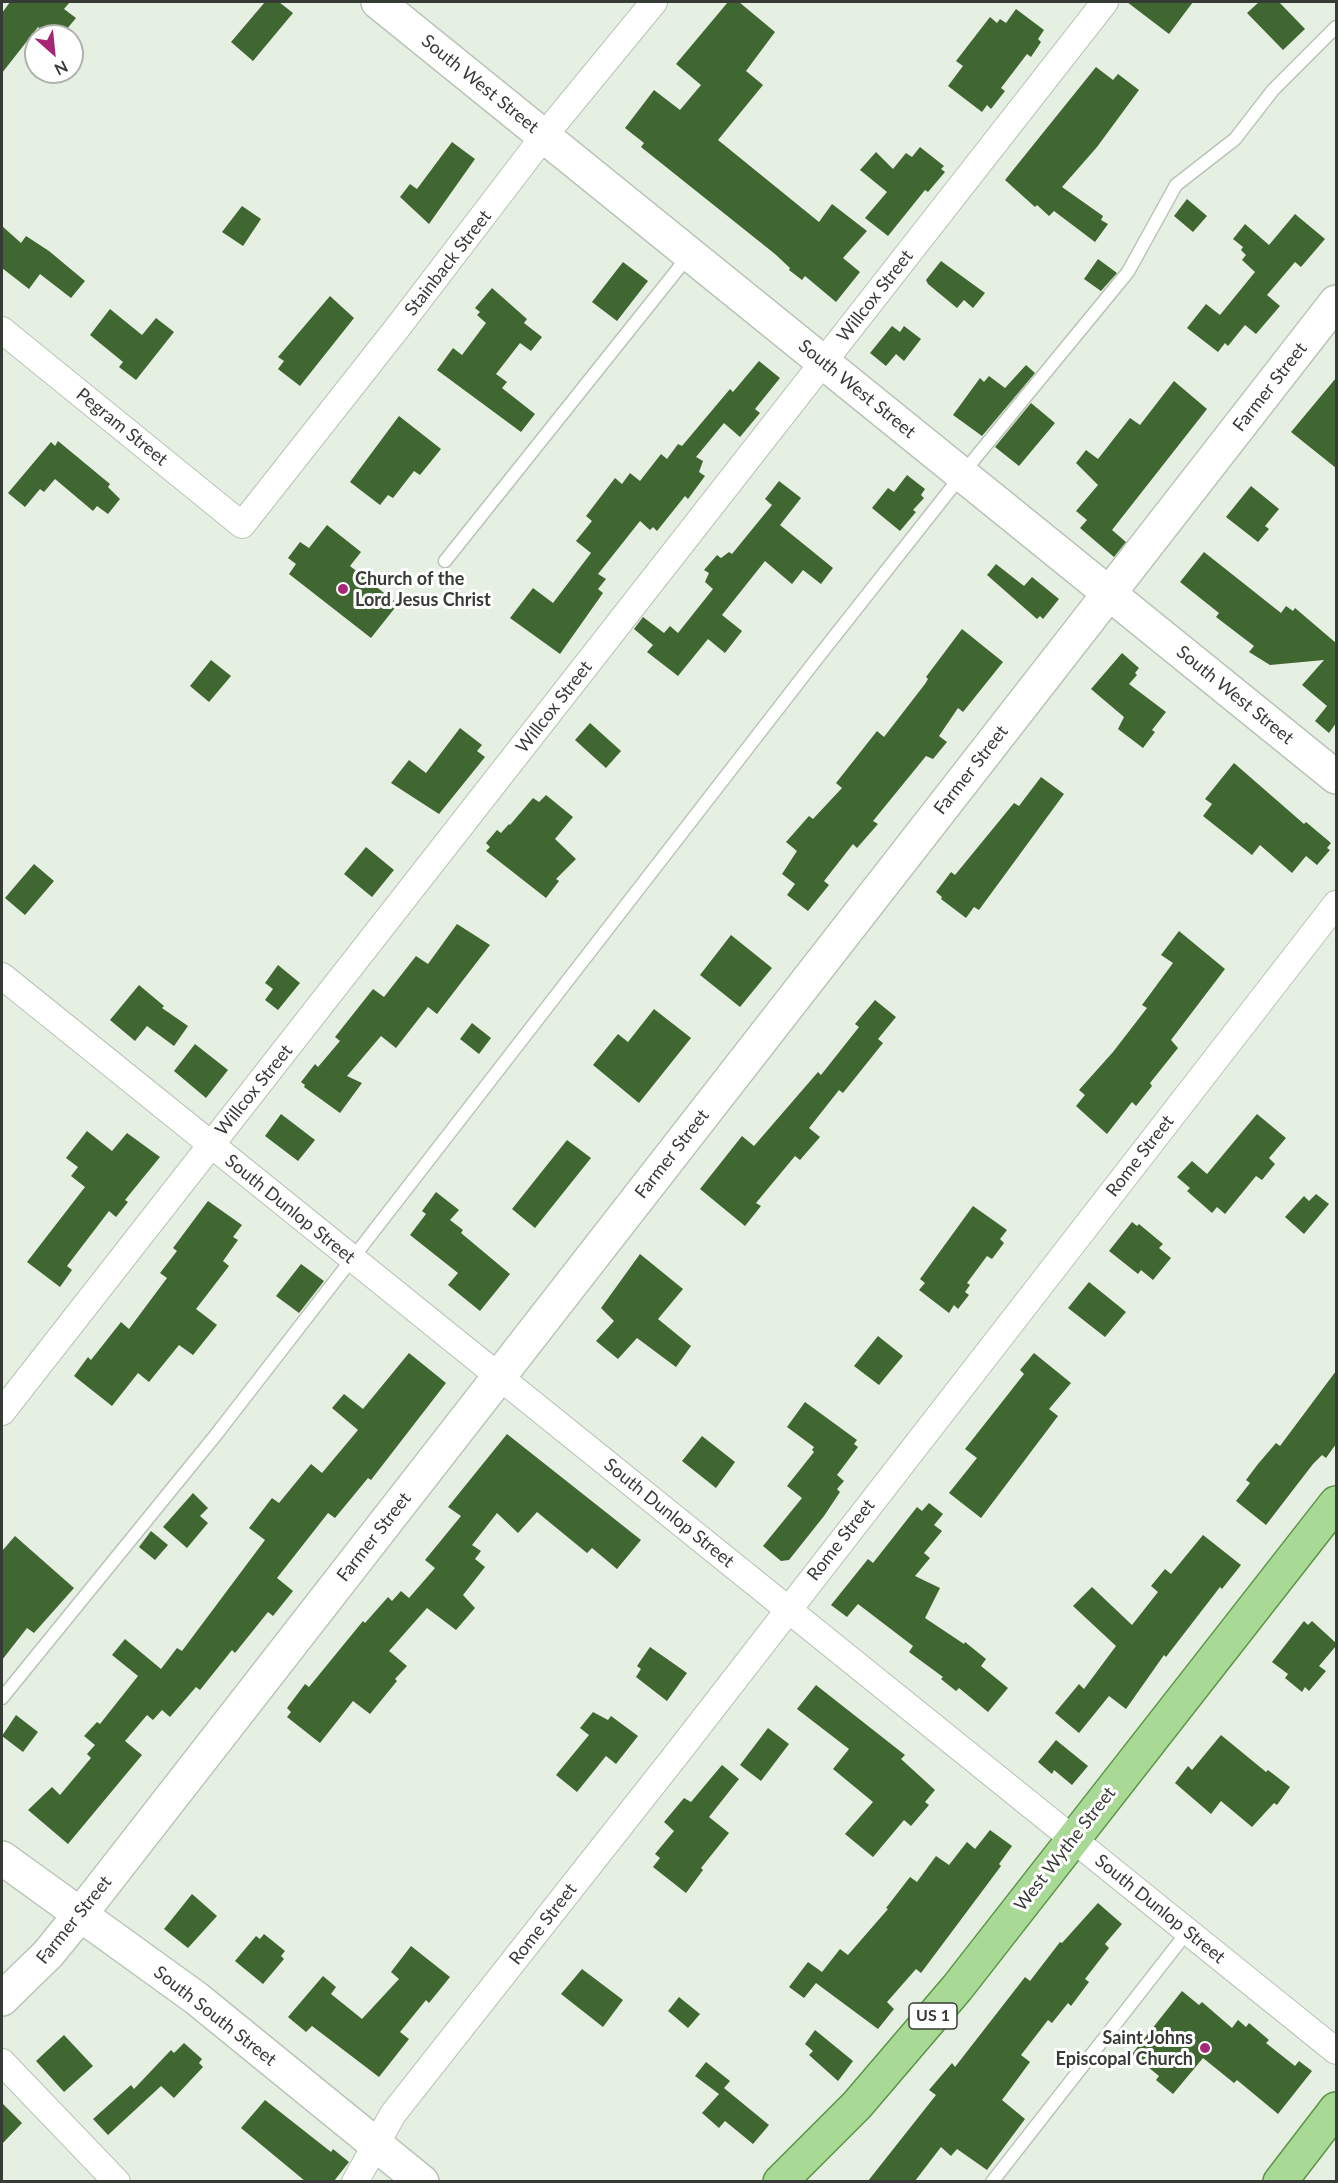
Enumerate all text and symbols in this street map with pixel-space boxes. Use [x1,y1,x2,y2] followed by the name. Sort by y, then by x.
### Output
[24,24,84,84] north arrow
[417,30,543,138] street label: South West Street
[52,57,71,80] text: N
[400,206,496,320] street label: Stainback Street
[832,246,918,346] street label: Willcox Street
[794,335,920,443] street label: South West Street
[1228,338,1312,436] street label: Farmer Street
[72,384,172,470] street label: Pegram Street
[355,568,491,610] place label: Church of the Lord Jesus Christ
[336,582,350,596] marker: Church of the Lord Jesus Christ
[1172,641,1298,749] street label: South West Street
[511,657,597,757] street label: Willcox Street
[929,721,1013,819] street label: Farmer Street
[211,1040,297,1140] street label: Willcox Street
[630,1105,714,1203] street label: Farmer Street
[1102,1111,1178,1201] street label: Rome Street
[221,1150,359,1268] street label: South Dunlop Street
[600,1454,738,1572] street label: South Dunlop Street
[332,1488,416,1586] street label: Farmer Street
[803,1495,879,1585] street label: Rome Street
[1010,1783,1120,1915] street label: West Wythe Street
[1091,1850,1229,1968] street label: South Dunlop Street
[32,1872,116,1968] street label: Farmer Street
[505,1879,581,1969] street label: Rome Street
[149,1961,281,2071] street label: South South Street
[909,2003,957,2029] road number: US 1
[1056,2027,1193,2070] place label: Saint Johns Episcopal Church
[1198,2041,1212,2055] marker: Saint Johns Episcopal Church

